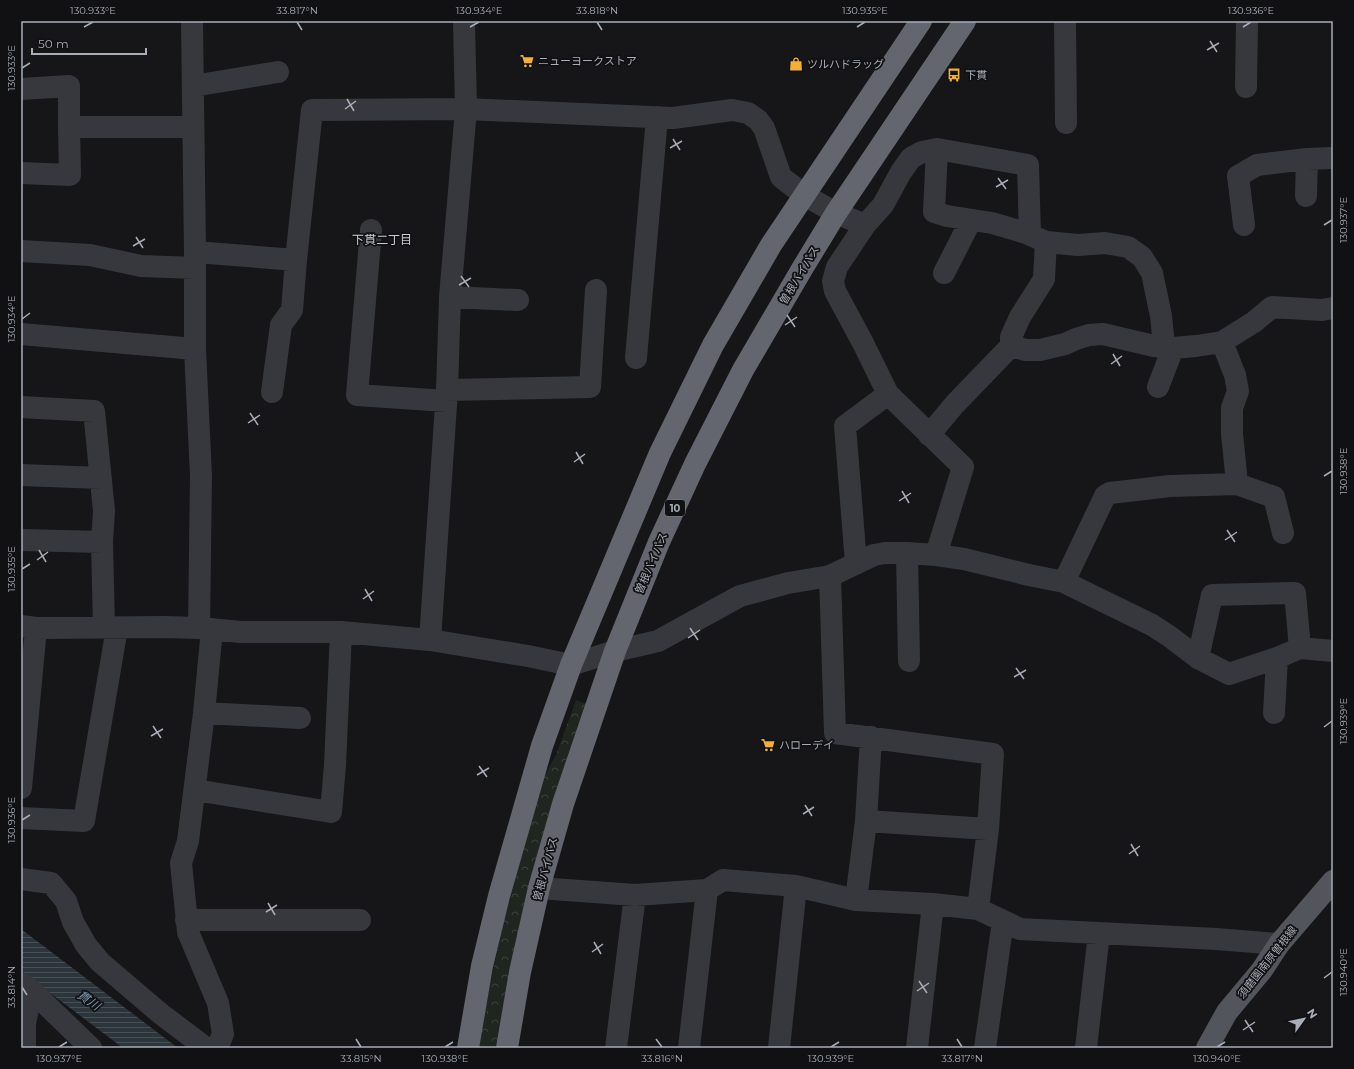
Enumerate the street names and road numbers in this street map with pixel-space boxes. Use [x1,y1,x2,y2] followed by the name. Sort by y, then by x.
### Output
[776,243,822,307] street label: 曽根バイパス
[665,500,685,516] road number: 10
[632,530,670,596] street label: 曽根バイパス
[530,835,560,903] street label: 曽根バイパス
[1234,923,1300,1001] street label: 須磨園南原曽根線

